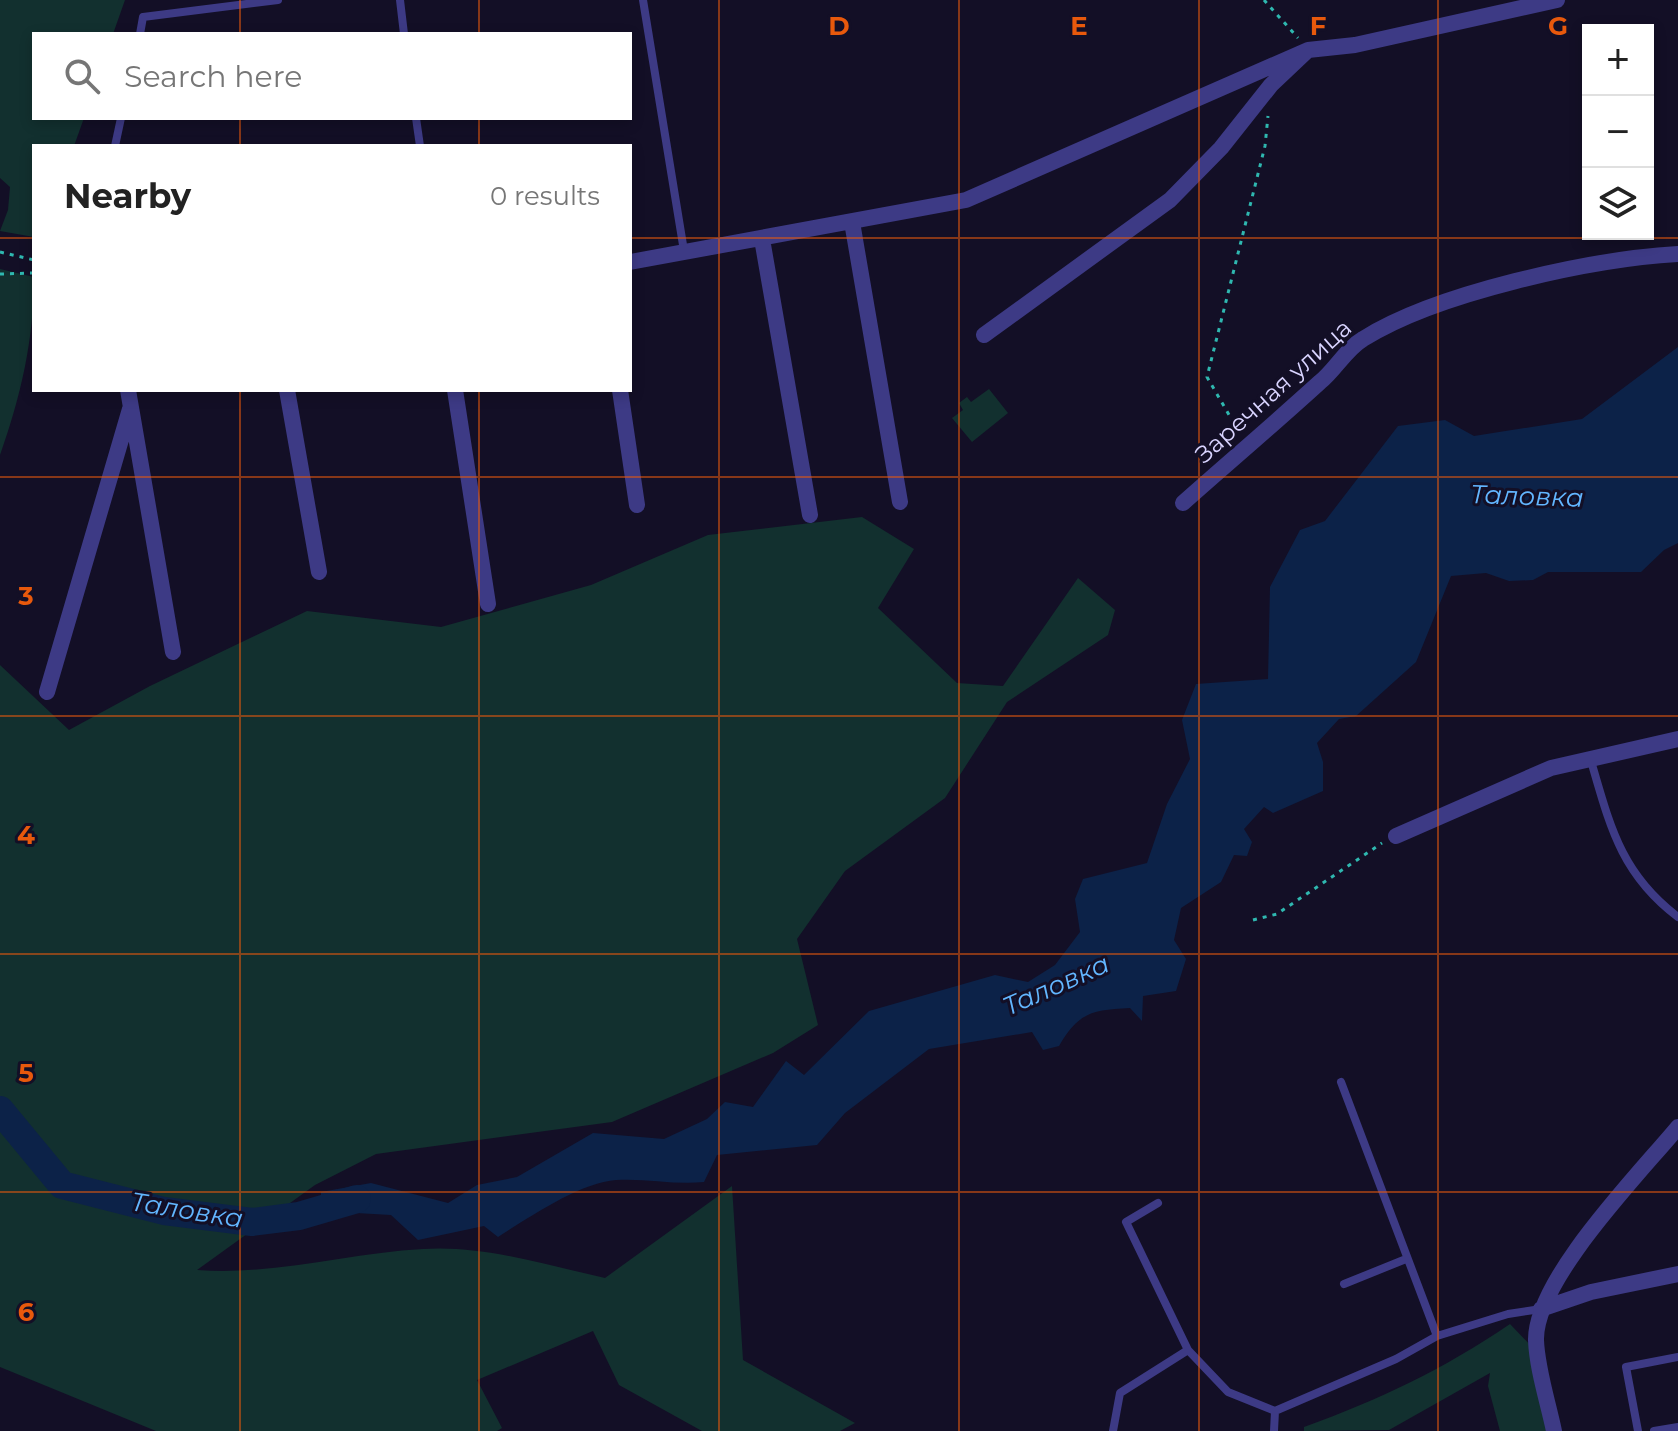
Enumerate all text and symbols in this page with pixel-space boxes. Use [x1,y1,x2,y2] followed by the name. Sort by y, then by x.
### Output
[828,10,850,42] text: D
[1070,10,1088,42] text: E
[1310,10,1326,42] text: F
[1548,10,1568,42] text: G
[1582,24,1654,240] map controls
[1582,24,1654,96] button: +
[32,32,632,120] search box
[60,54,104,98] icon: search
[124,58,302,95] text: Search here
[1582,96,1654,168] button: −
[1582,168,1654,240] button: layers
[64,175,191,217] text: Nearby
[490,180,600,212] text: 0 results
[1189,313,1357,469] street label: Заречная улица
[1470,478,1584,514] water label: Таловка
[17,580,34,612] text: 3
[17,819,35,851] text: 4
[998,947,1114,1023] water label: Таловка
[18,1057,34,1089] text: 5
[129,1185,245,1235] water label: Таловка
[18,1296,35,1328] text: 6

